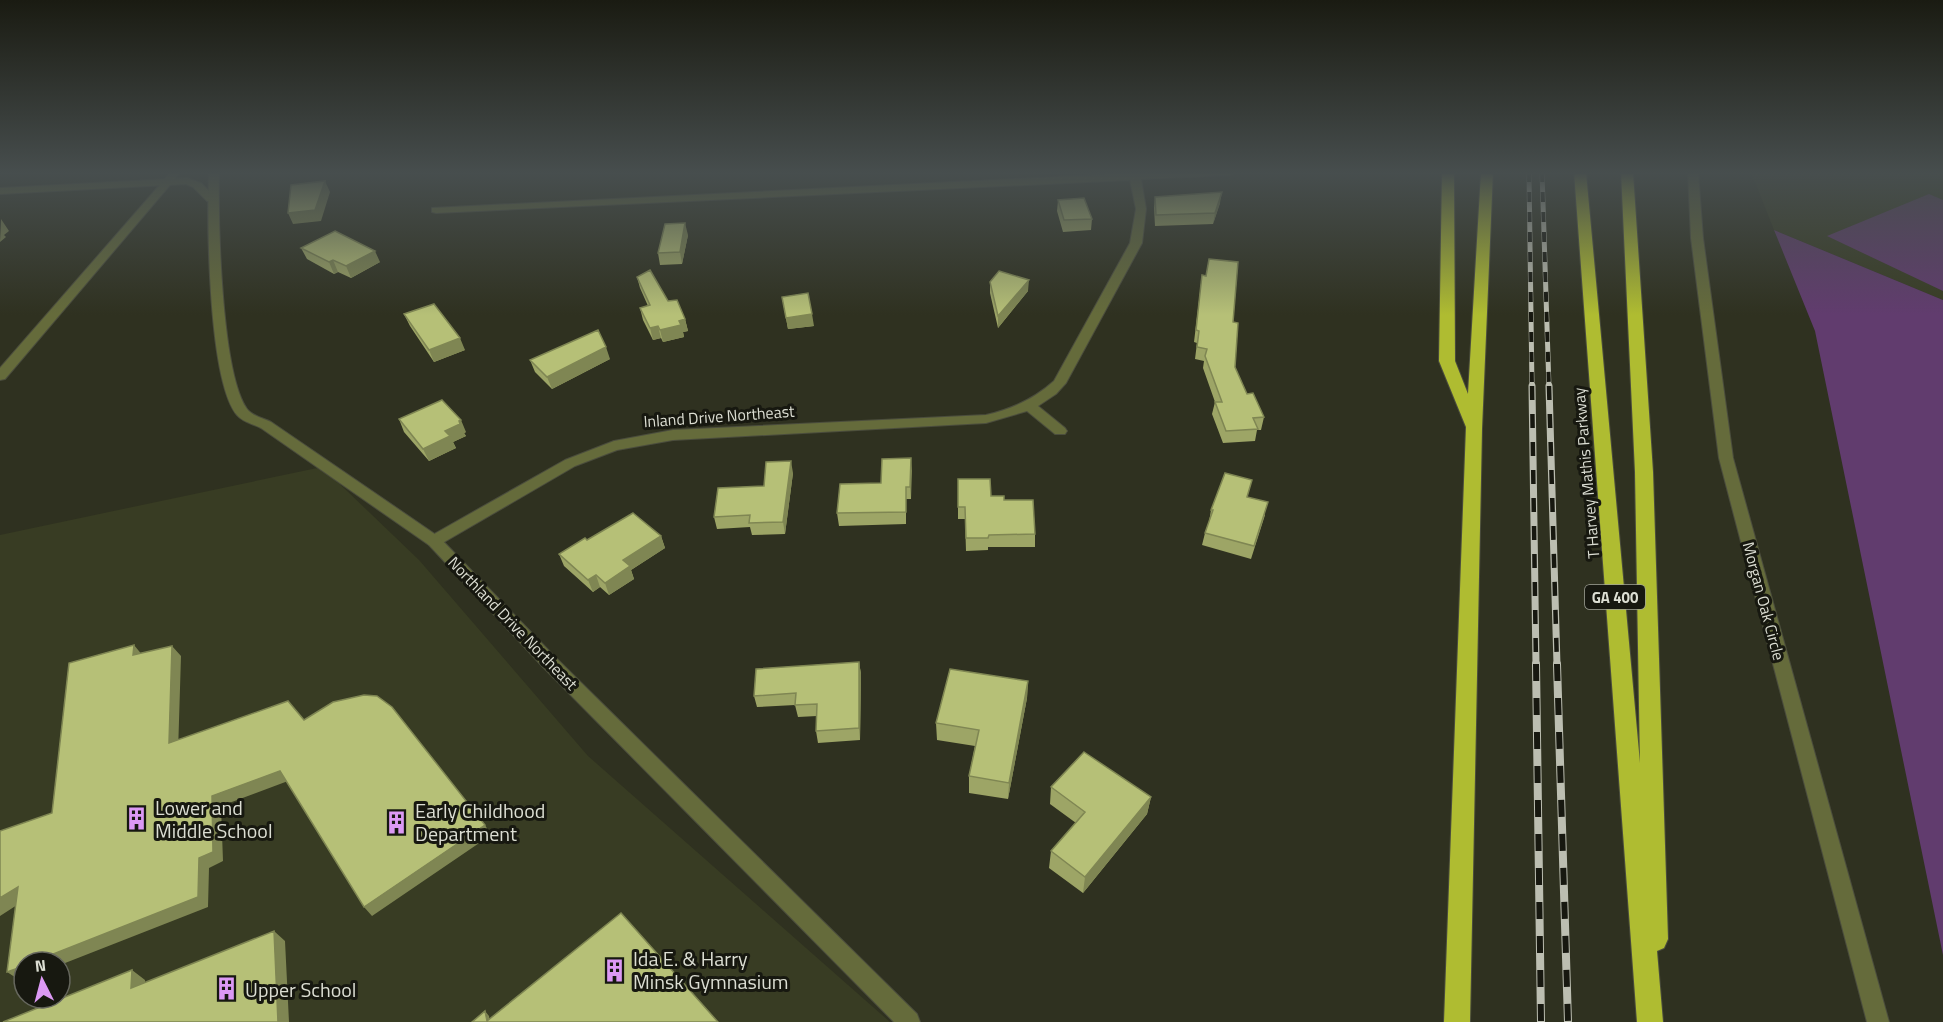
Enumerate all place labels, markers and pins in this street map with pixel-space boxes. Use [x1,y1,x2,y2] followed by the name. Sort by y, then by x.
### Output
[155,792,273,846] place label: Lower and Middle School
[415,795,545,849] place label: Early Childhood Department
[124,805,150,831] building icon: Lower and Middle School
[384,809,410,835] building icon: Early Childhood Department
[633,943,789,997] place label: Ida E. & Harry Minsk Gymnasium
[602,957,628,983] building icon: Ida E. & Harry Minsk Gymnasium
[245,974,356,1005] place label: Upper School
[214,976,240,1002] building icon: Upper School

